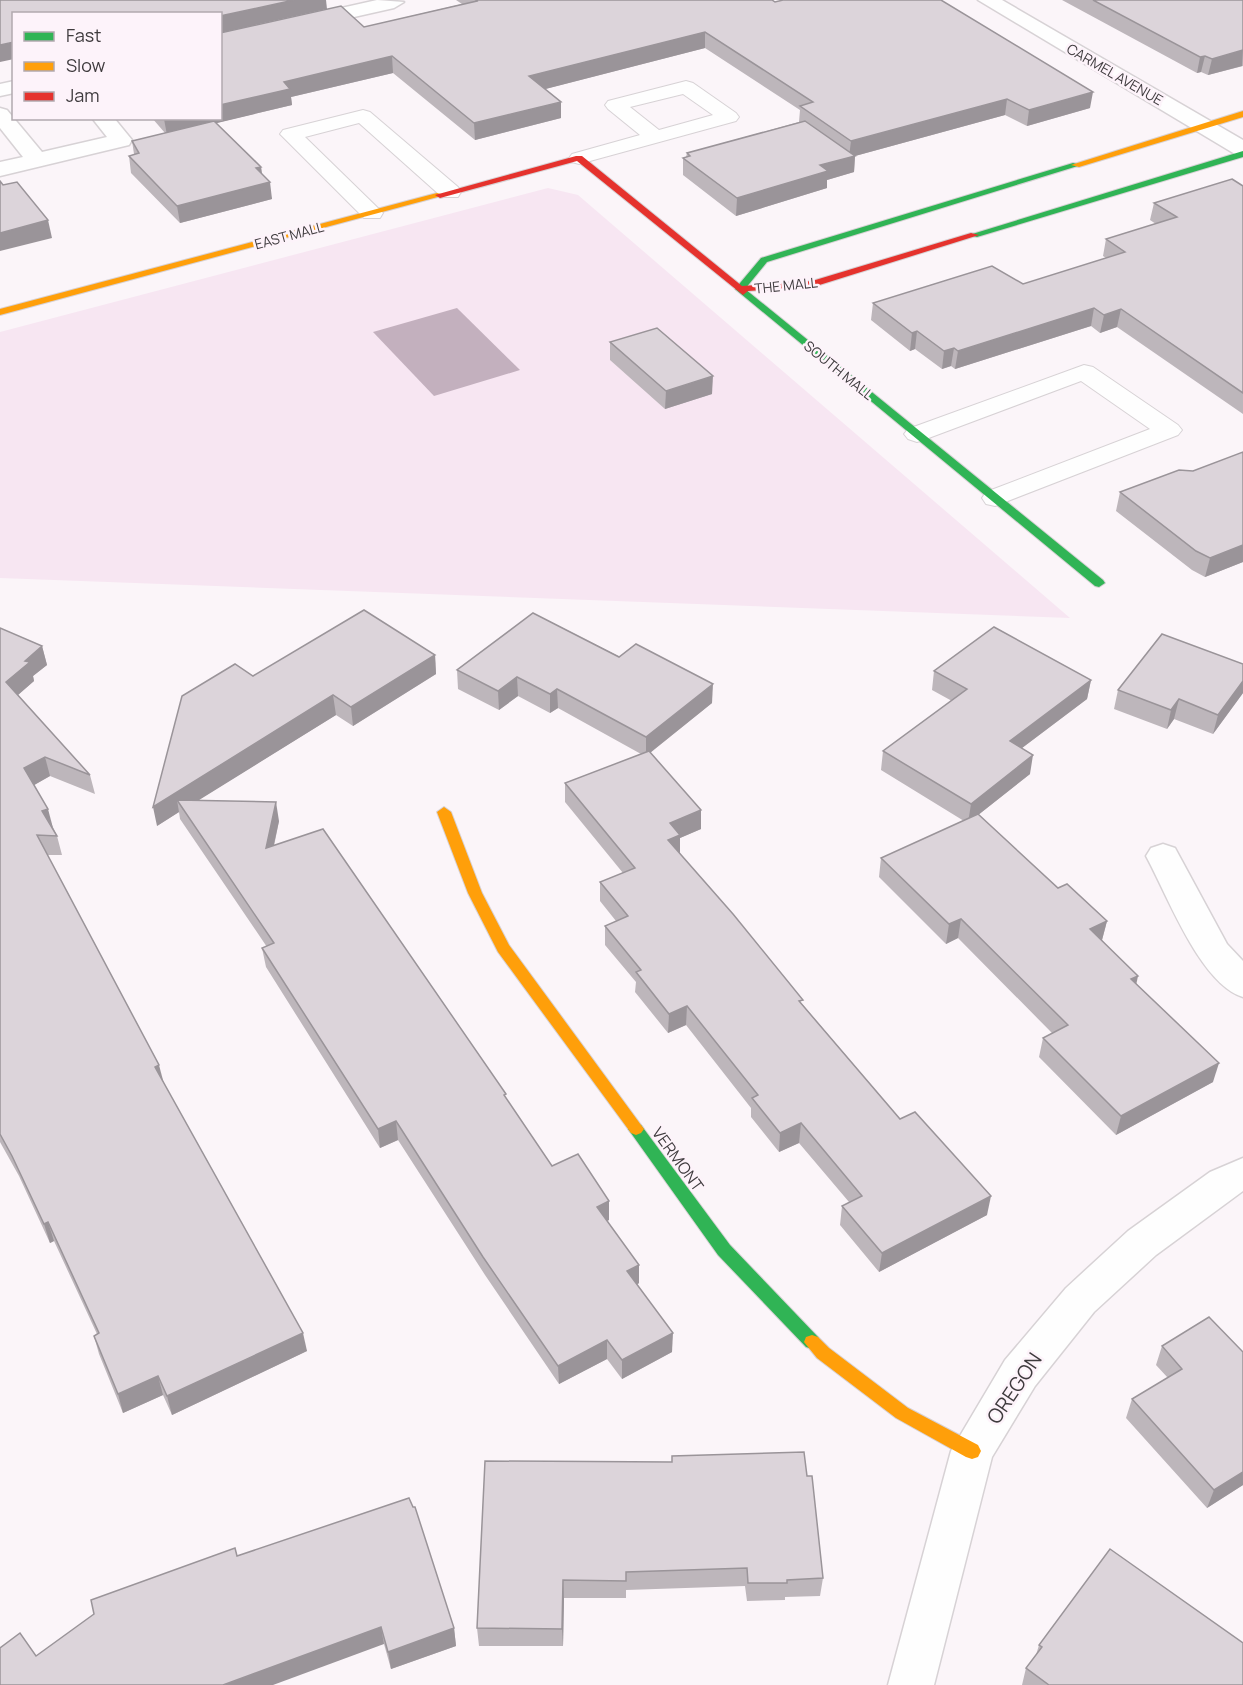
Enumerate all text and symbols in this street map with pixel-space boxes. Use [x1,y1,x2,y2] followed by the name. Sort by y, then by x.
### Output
[12,12,222,120] legend
[66,23,101,47] text: Fast
[1063,39,1167,109] street label: CARMEL AVENUE
[66,53,106,77] text: Slow
[66,83,100,107] text: Jam
[252,217,326,253] street label: EAST MALL
[753,272,819,298] street label: THE MALL
[800,336,878,404] street label: SOUTH MALL
[647,1122,709,1196] street label: VERMONT
[980,1347,1048,1429] street label: OREGON

